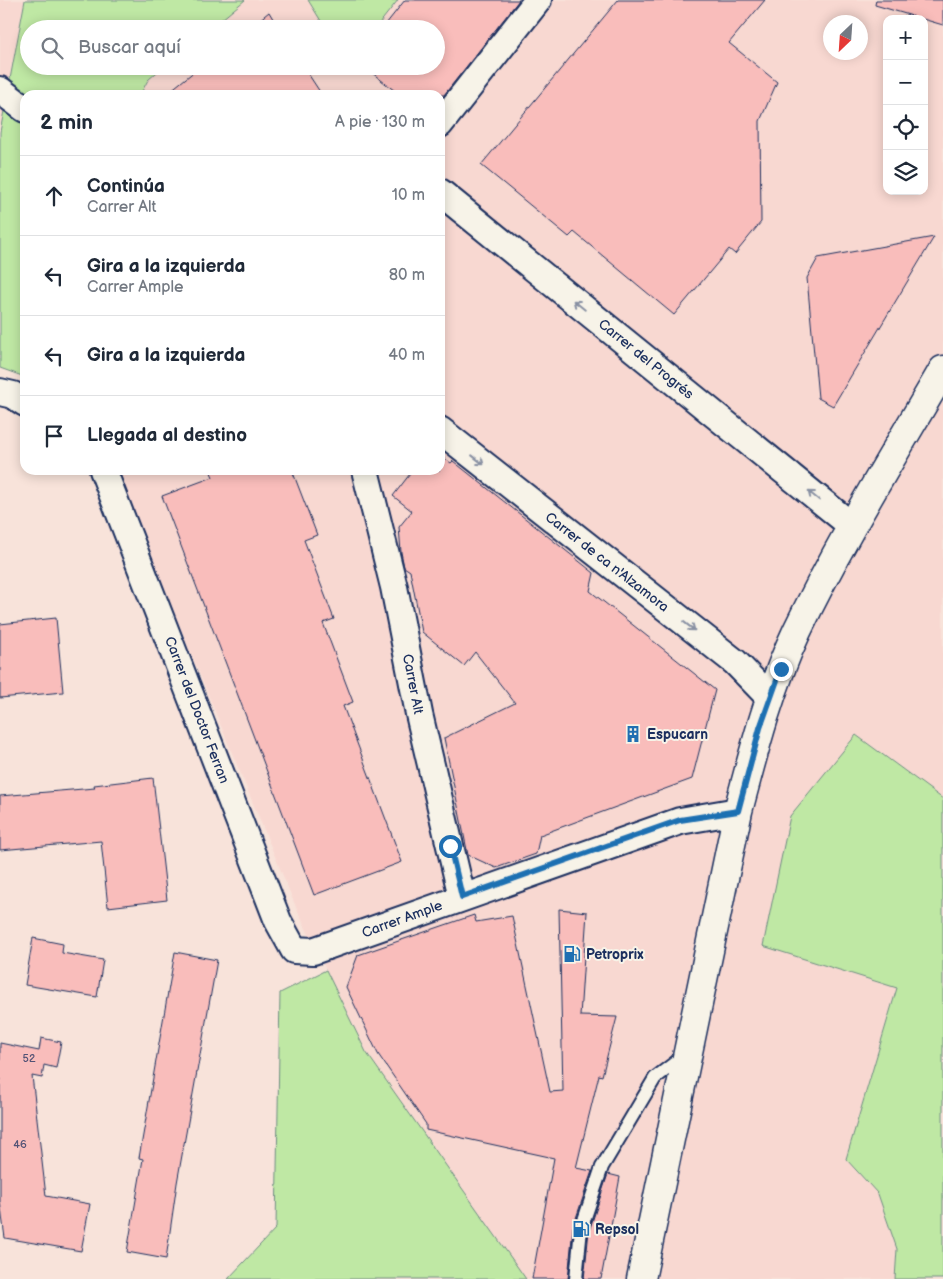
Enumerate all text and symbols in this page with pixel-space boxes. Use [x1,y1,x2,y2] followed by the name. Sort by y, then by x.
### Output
[823,15,868,60] north arrow
[883,15,928,195] map controls
[883,15,928,60] button: +
[20,20,445,75] search box
[38,34,66,62] icon: search
[78,36,181,59] text: Buscar aquí
[883,60,928,105] button: −
[883,105,928,150] button: locate
[40,110,93,135] text: 2 min
[335,113,425,132] text: A pie · 130 m
[883,150,928,195] button: layers
[87,175,165,198] text: Continúa
[40,182,68,210] icon: ahead
[392,186,425,205] text: 10 m
[87,198,157,217] text: Carrer Alt
[87,255,245,278] text: Gira a la izquierda
[40,262,68,290] icon: left
[389,266,425,285] text: 80 m
[87,278,183,297] text: Carrer Ample
[573,299,586,311] one-way arrow
[595,315,697,403] street label: Carrer del Progrés
[40,342,68,370] icon: left
[87,344,245,367] text: Gira a la izquierda
[388,346,425,365] text: 40 m
[40,422,68,450] icon: arrive
[87,424,247,447] text: Llegada al destino
[471,455,484,466] one-way arrow
[808,490,821,501] one-way arrow
[542,508,672,616] street label: Carrer de ca n'Alzamora
[682,620,695,631] one-way arrow
[161,634,233,786] street label: Carrer del Doctor Ferran
[399,653,427,716] street label: Carrer Alt
[770,658,793,681] route end
[623,724,643,744] building icon: Espucarn
[647,726,708,743] place label: Espucarn
[439,835,462,858] route start
[359,897,445,941] street label: Carrer Ample
[562,944,582,964] fuel station icon: Petroprix
[586,946,644,963] place label: Petroprix
[23,1052,36,1065] house number: 52
[13,1138,27,1151] house number: 46
[571,1219,591,1239] fuel station icon: Repsol
[595,1221,639,1238] place label: Repsol

